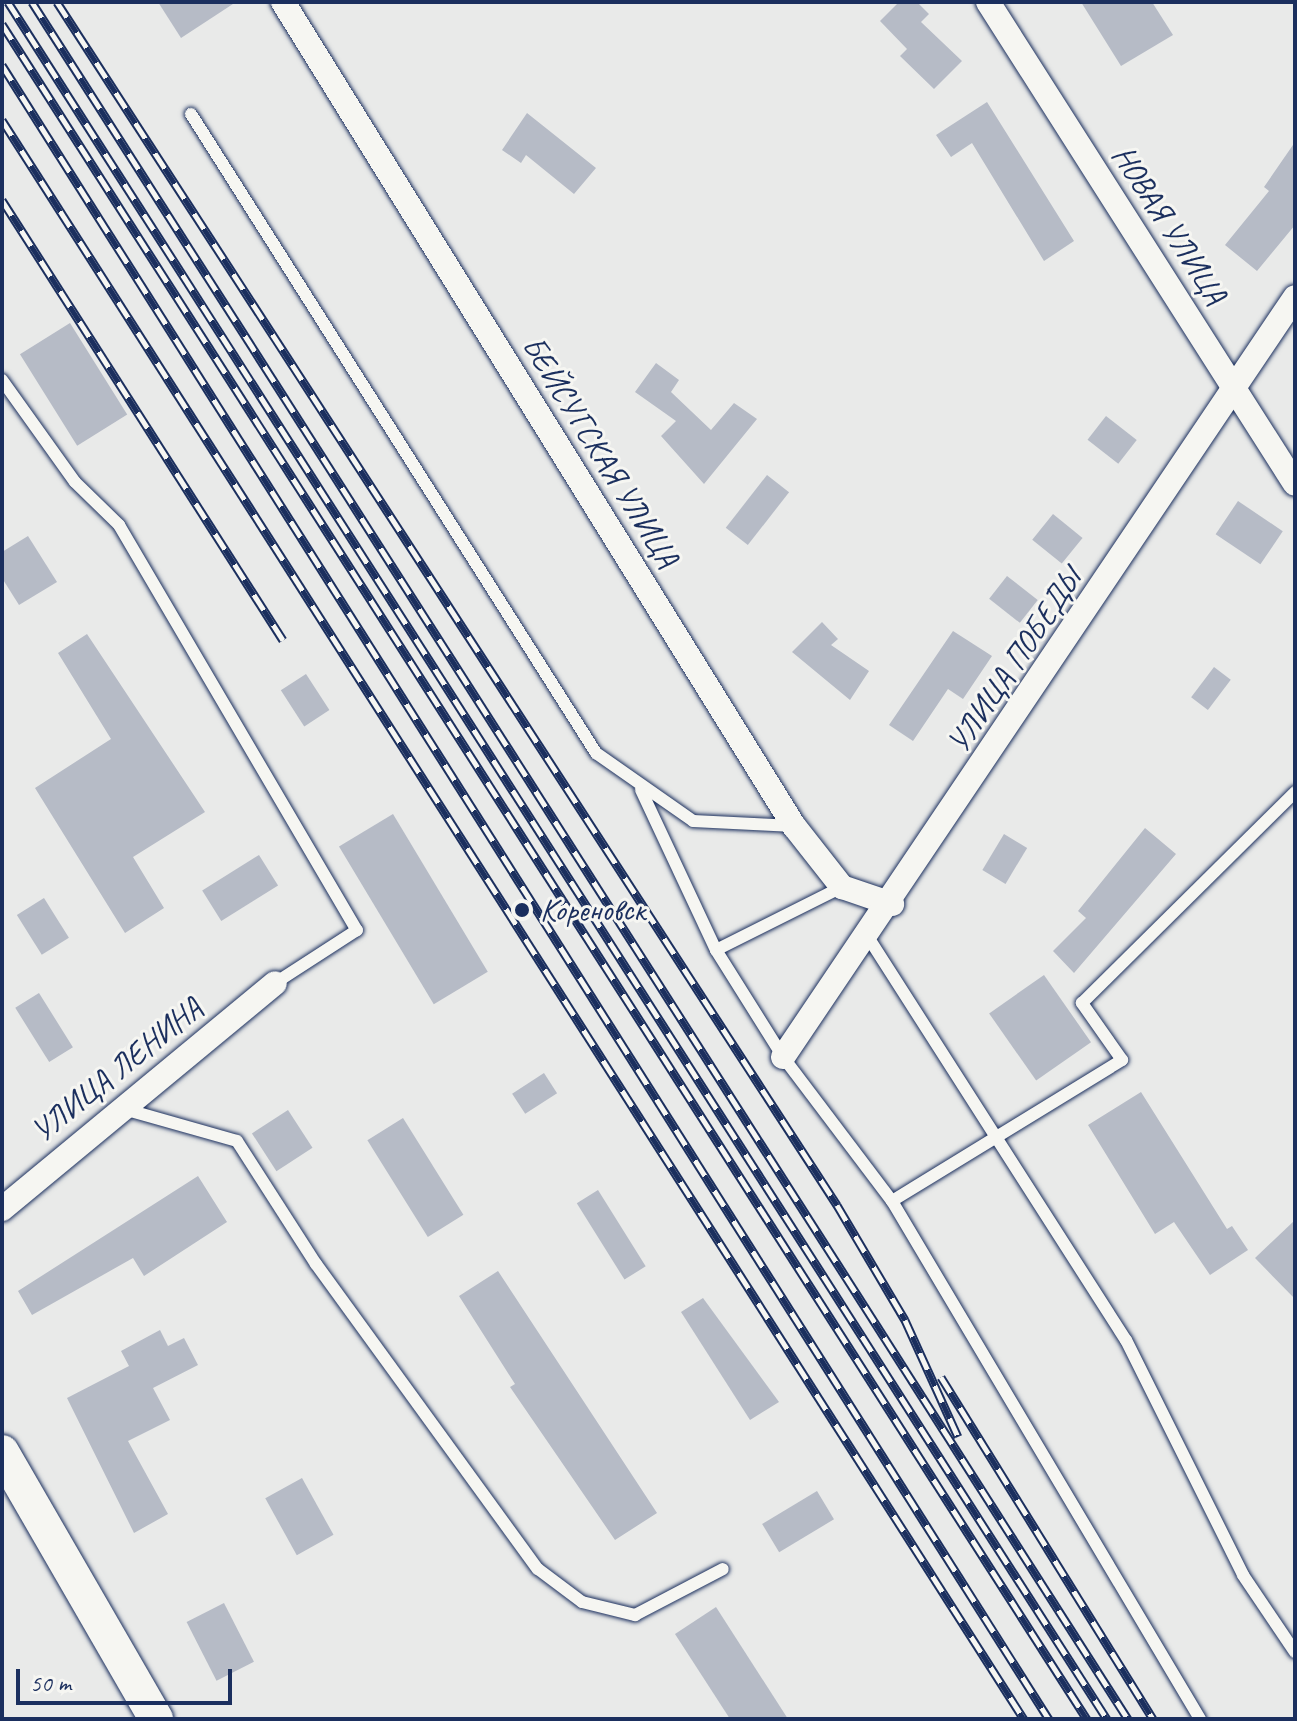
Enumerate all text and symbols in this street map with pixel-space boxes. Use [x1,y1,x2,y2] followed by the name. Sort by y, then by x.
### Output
[1103,138,1235,312] street label: НОВАЯ УЛИЦА
[513,329,687,575] street label: БЕЙСУГСКАЯ УЛИЦА
[939,561,1091,761] street label: УЛИЦА ПОБЕДЫ
[540,891,645,929] place label: Кореновск
[511,899,533,921] marker: Кореновск
[24,989,210,1151] street label: УЛИЦА ЛЕНИНА
[20,1653,236,1703] scale bar
[30,1668,71,1698] text: 50 m

